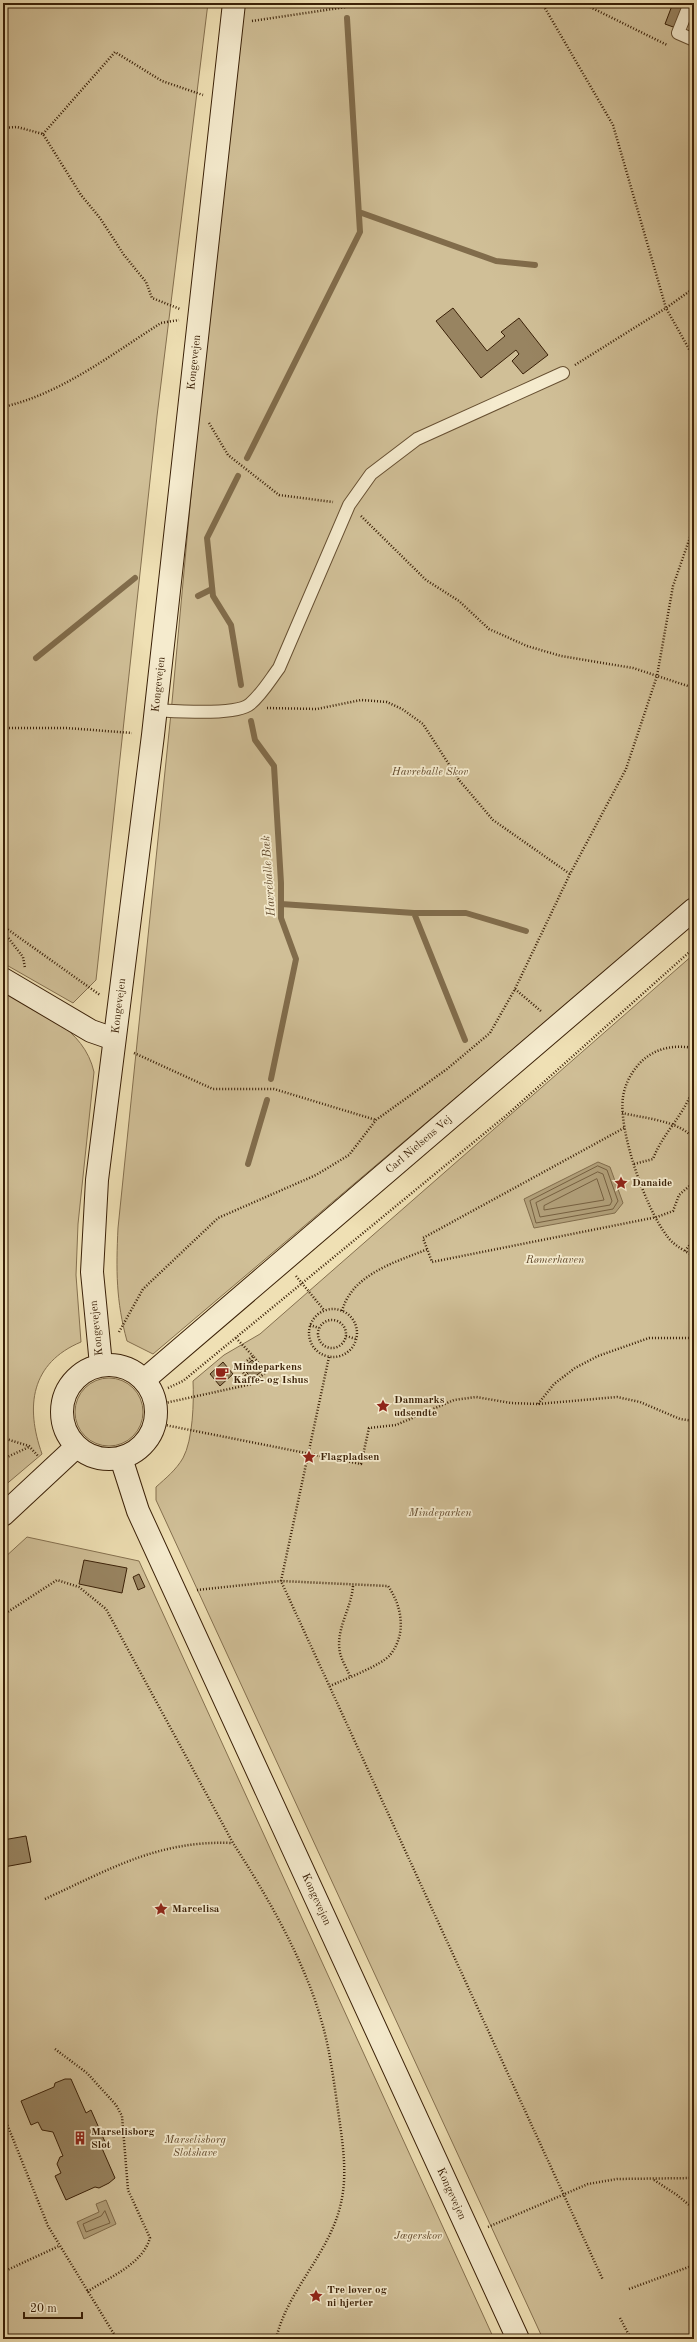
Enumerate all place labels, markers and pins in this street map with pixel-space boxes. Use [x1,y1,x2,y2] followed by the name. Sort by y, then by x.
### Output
[613,1175,629,1191] place icon: Danaide
[632,1178,672,1189] place label: Danaide
[233,1362,309,1386] place label: Mindeparkens Kaffe- og Ishus
[214,1365,230,1381] cafe icon: Mindeparkens Kaffe- og Ishus
[394,1395,445,1419] place label: Danmarks udsendte
[375,1398,391,1414] place icon: Danmarks udsendte
[301,1449,317,1465] place icon: Flagpladsen
[320,1452,379,1463] place label: Flagpladsen
[153,1901,169,1917] place icon: Marcelisa
[172,1904,220,1915] place label: Marcelisa
[91,2127,155,2151] place label: Marselisborg Slot
[72,2130,88,2146] building icon: Marselisborg Slot
[327,2285,387,2309] place label: Tre løver og ni hjerter
[308,2288,324,2304] place icon: Tre løver og ni hjerter

